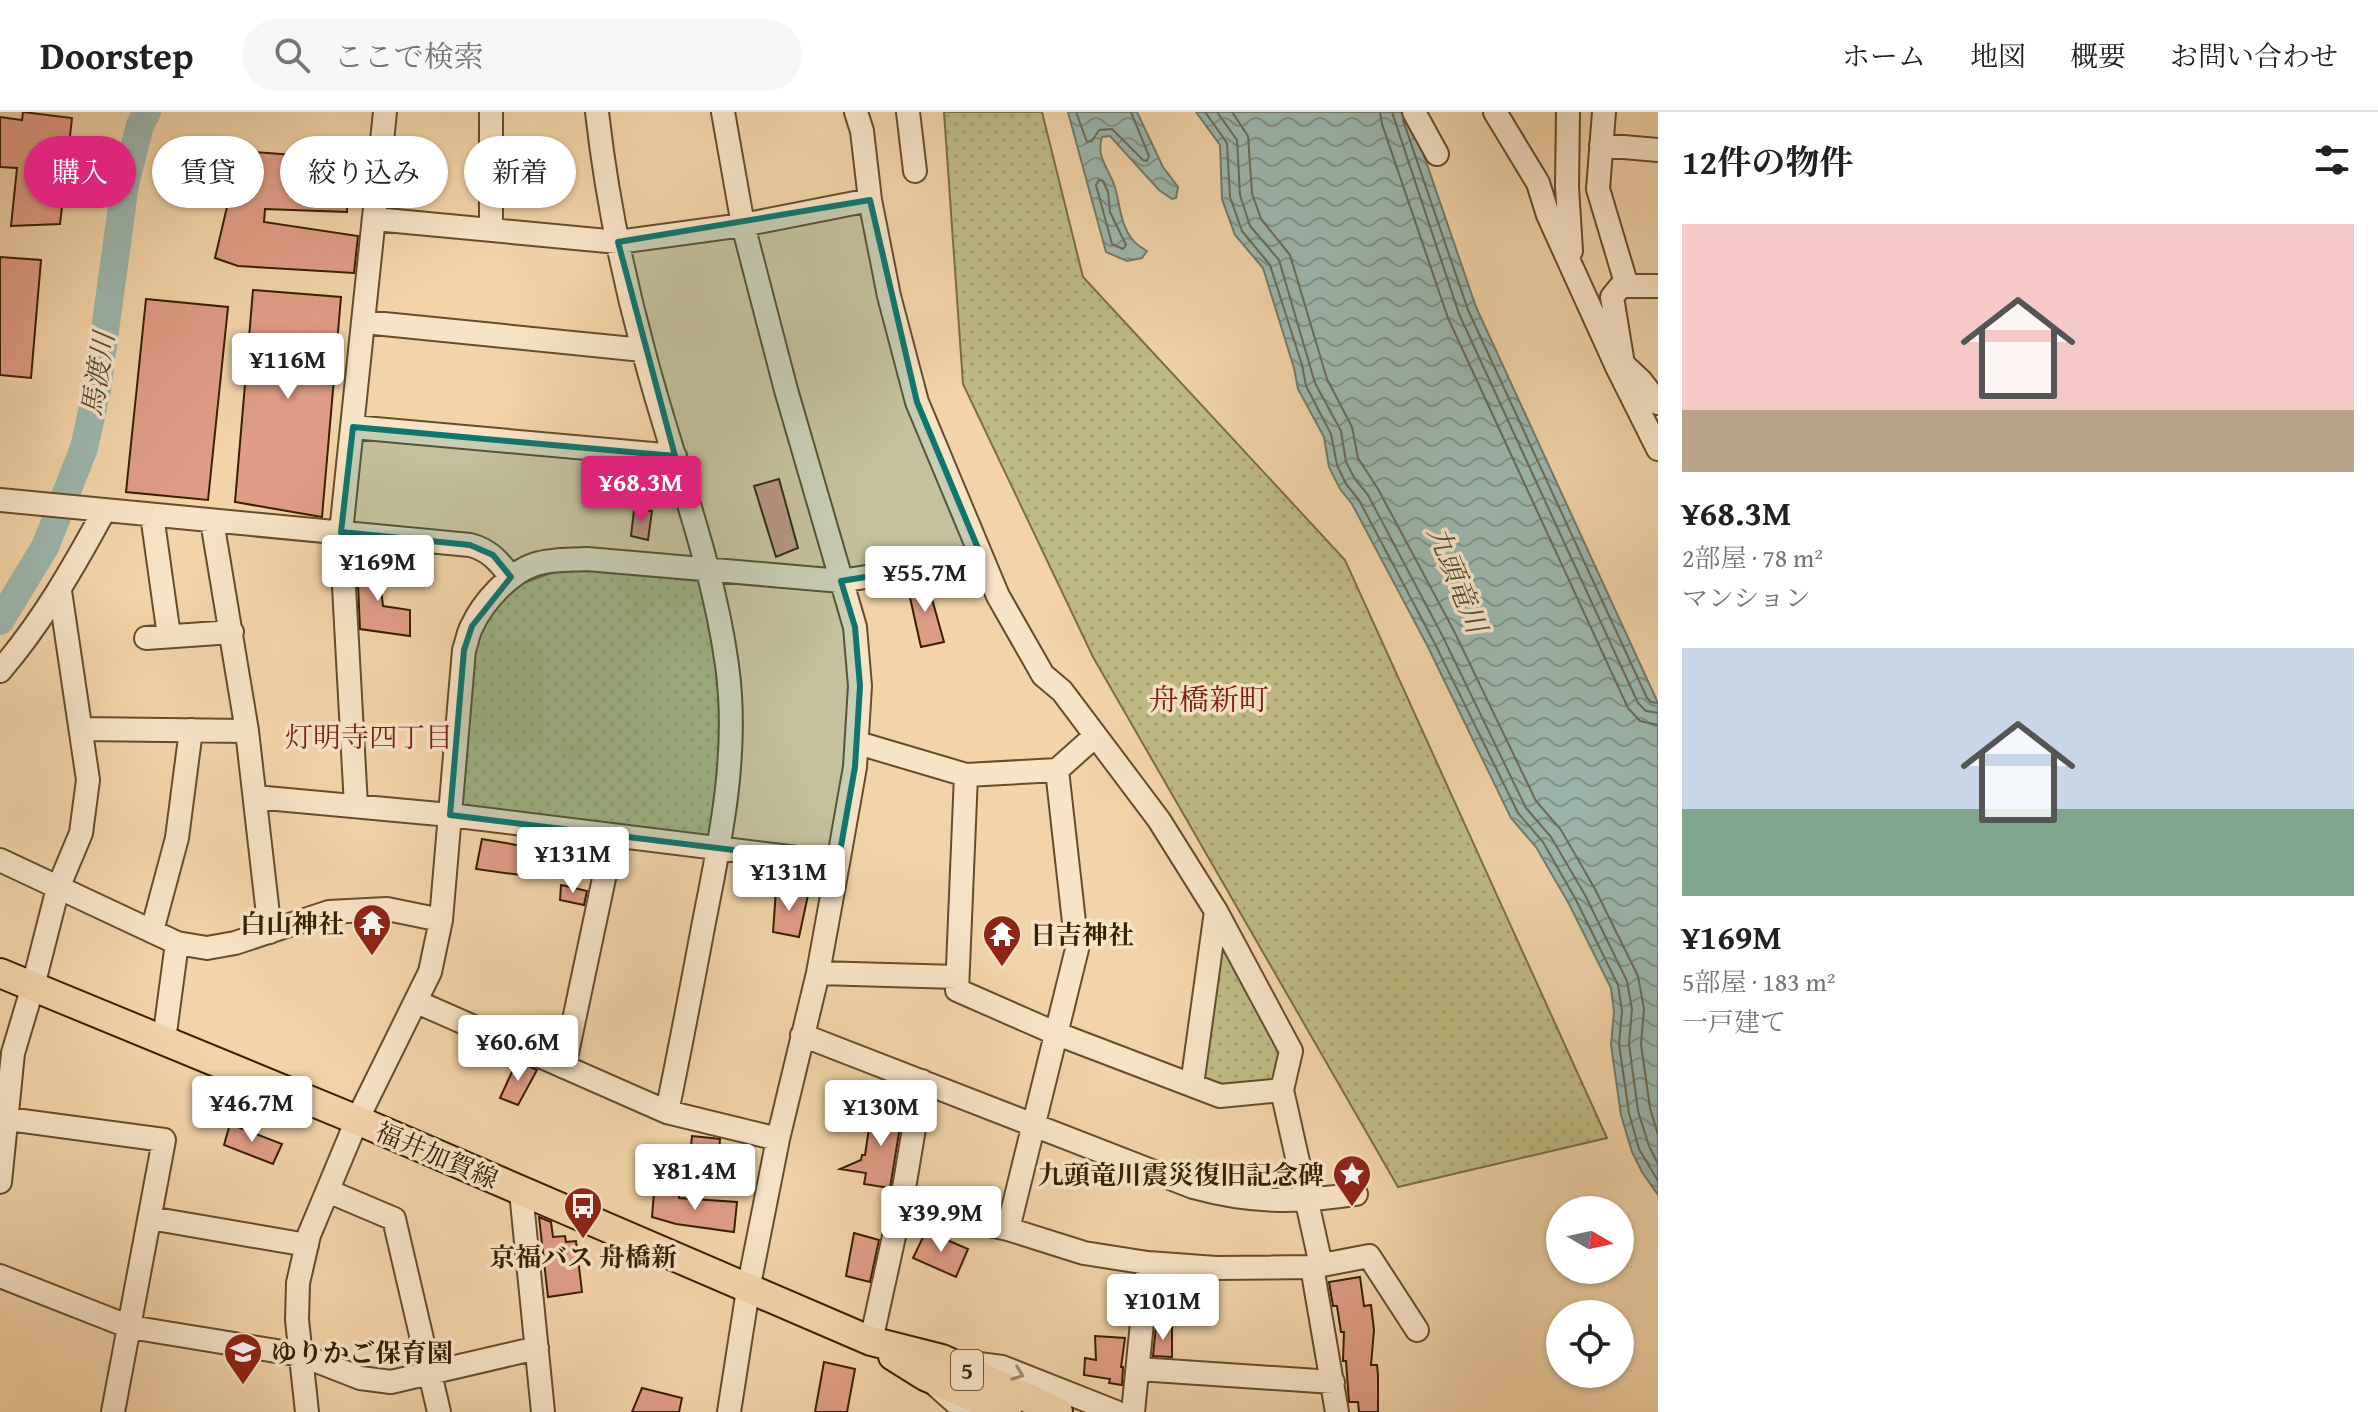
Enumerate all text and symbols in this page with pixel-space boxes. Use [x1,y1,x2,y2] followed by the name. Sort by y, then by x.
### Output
[242,19,802,91] search box
[40,27,194,83] text: Doorstep
[270,33,314,77] icon: search
[334,34,484,78] text: ここで検索
[1842,35,1926,76] text: ホーム
[1970,35,2026,76] text: 地図
[2070,35,2126,76] text: 概要
[2170,35,2338,76] text: お問い合わせ
[24,136,136,208] chip: 購入
[152,136,264,208] chip: 賃貸
[280,136,448,208] chip: 絞り込み
[464,136,576,208] chip: 新着
[1682,137,1853,186] text: 12件の物件
[2310,138,2354,182] icon: filters
[1946,276,2090,420] icon: home
[70,326,124,419] water label: 馬渡川
[232,333,344,401] pin: ¥116M
[250,339,326,378] text: ¥116M
[576,456,706,524] pin: ¥68.3M
[599,462,683,501] text: ¥68.3M
[1682,488,1791,537] text: ¥68.3M
[1418,519,1499,641] water label: 九頭竜川
[322,535,434,603] pin: ¥169M
[1682,538,1823,577] text: 2部屋 · 78 m²
[340,541,416,580] text: ¥169M
[860,546,990,614] pin: ¥55.7M
[883,552,967,591] text: ¥55.7M
[1682,578,1811,617] text: マンション
[1149,677,1269,721] district label: 舟橋新町
[1946,700,2090,844] icon: home
[285,716,453,757] district label: 灯明寺四丁目
[517,827,629,895] pin: ¥131M
[535,833,611,872] text: ¥131M
[733,845,845,913] pin: ¥131M
[751,851,827,890] text: ¥131M
[351,902,393,957] temple icon: 白山神社
[240,904,344,943] place label: 白山神社
[1682,912,1782,961] text: ¥169M
[981,913,1023,968] temple icon: 日吉神社
[1030,915,1134,954] place label: 日吉神社
[1682,962,1836,1001] text: 5部屋 · 183 m²
[1682,1002,1786,1041] text: 一戸建て
[453,1015,583,1083] pin: ¥60.6M
[476,1021,560,1060] text: ¥60.6M
[187,1076,317,1144] pin: ¥46.7M
[825,1080,937,1148] pin: ¥130M
[210,1082,294,1121] text: ¥46.7M
[843,1086,919,1125] text: ¥130M
[370,1112,504,1198] street label: 福井加賀線
[630,1144,760,1212] pin: ¥81.4M
[653,1150,737,1189] text: ¥81.4M
[1331,1153,1373,1208] place icon: 九頭竜川震災復旧記念碑
[1038,1155,1324,1194] place label: 九頭竜川震災復旧記念碑
[562,1185,604,1240] bus stop icon: 京福バス 舟橋新
[876,1186,1006,1254] pin: ¥39.9M
[899,1192,983,1231] text: ¥39.9M
[1546,1196,1634,1284] north arrow
[1546,1196,1634,1388] map controls
[489,1237,677,1276] place label: 京福バス 舟橋新
[1107,1274,1219,1342] pin: ¥101M
[1125,1280,1201,1319] text: ¥101M
[1546,1300,1634,1388] button: locate
[222,1331,264,1386] school or university icon: ゆりかご保育園
[271,1333,453,1372] place label: ゆりかご保育園
[951,1350,983,1390] road number: 5
[1010,1364,1024,1381] one-way arrow

